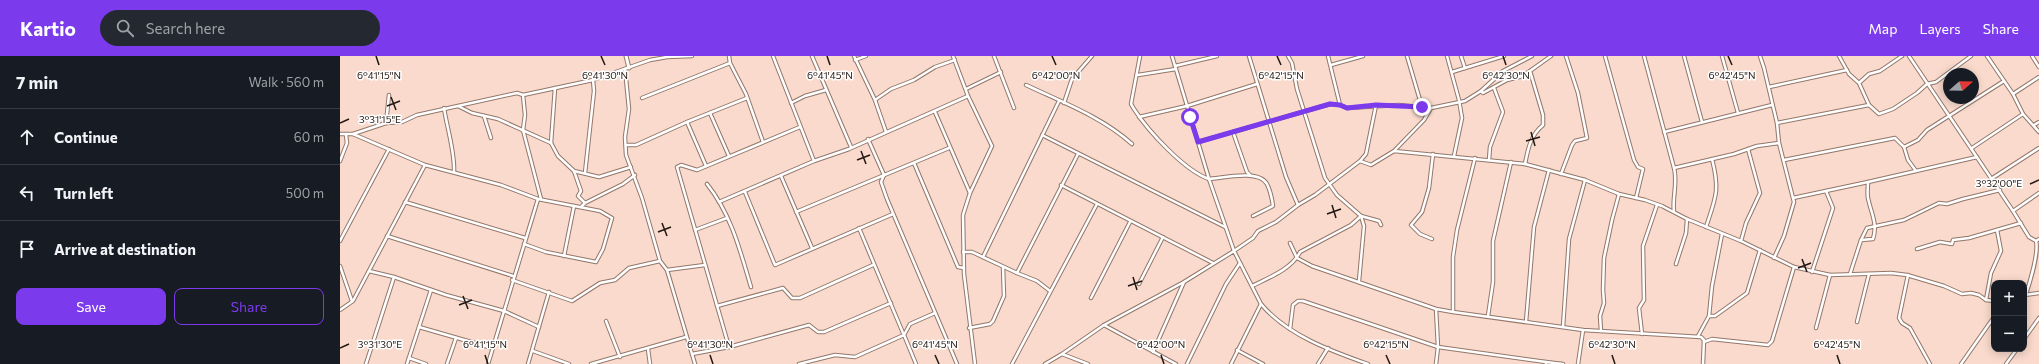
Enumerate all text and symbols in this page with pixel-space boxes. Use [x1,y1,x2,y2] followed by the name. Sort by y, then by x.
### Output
[100,10,380,46] search box
[20,17,76,40] text: Kartio
[114,17,136,39] icon: search
[146,19,225,37] text: Search here
[1869,20,1897,37] text: Map
[1919,20,1961,37] text: Layers
[1983,20,2019,37] text: Share
[1943,68,1979,104] north arrow
[357,69,401,81] text: 6°41'15"N
[582,69,628,81] text: 6°41'30"N
[807,69,853,81] text: 6°41'45"N
[1032,69,1080,81] text: 6°42'00"N
[1258,69,1304,81] text: 6°42'15"N
[1482,69,1530,81] text: 6°42'30"N
[1708,69,1756,81] text: 6°42'45"N
[16,72,58,93] text: 7 min
[249,74,324,90] text: Walk · 560 m
[1413,98,1431,116] route end
[1181,108,1199,126] route start
[359,113,401,125] text: 3°31'15"E
[16,126,38,148] icon: ahead
[54,128,118,146] text: Continue
[294,129,324,145] text: 60 m
[1976,177,2022,189] text: 3°32'00"E
[16,182,38,204] icon: left
[54,184,113,202] text: Turn left
[286,185,324,201] text: 500 m
[16,238,38,260] icon: arrive
[54,240,196,258] text: Arrive at destination
[1991,280,2027,352] map controls
[1991,280,2027,316] button: +
[16,288,166,325] button: Save
[174,288,324,325] button: Share
[1991,316,2027,352] button: −
[358,338,402,350] text: 3°31'30"E
[463,338,507,350] text: 6°41'15"N
[687,338,733,350] text: 6°41'30"N
[912,338,958,350] text: 6°41'45"N
[1137,338,1185,350] text: 6°42'00"N
[1363,338,1409,350] text: 6°42'15"N
[1588,338,1636,350] text: 6°42'30"N
[1813,338,1861,350] text: 6°42'45"N

